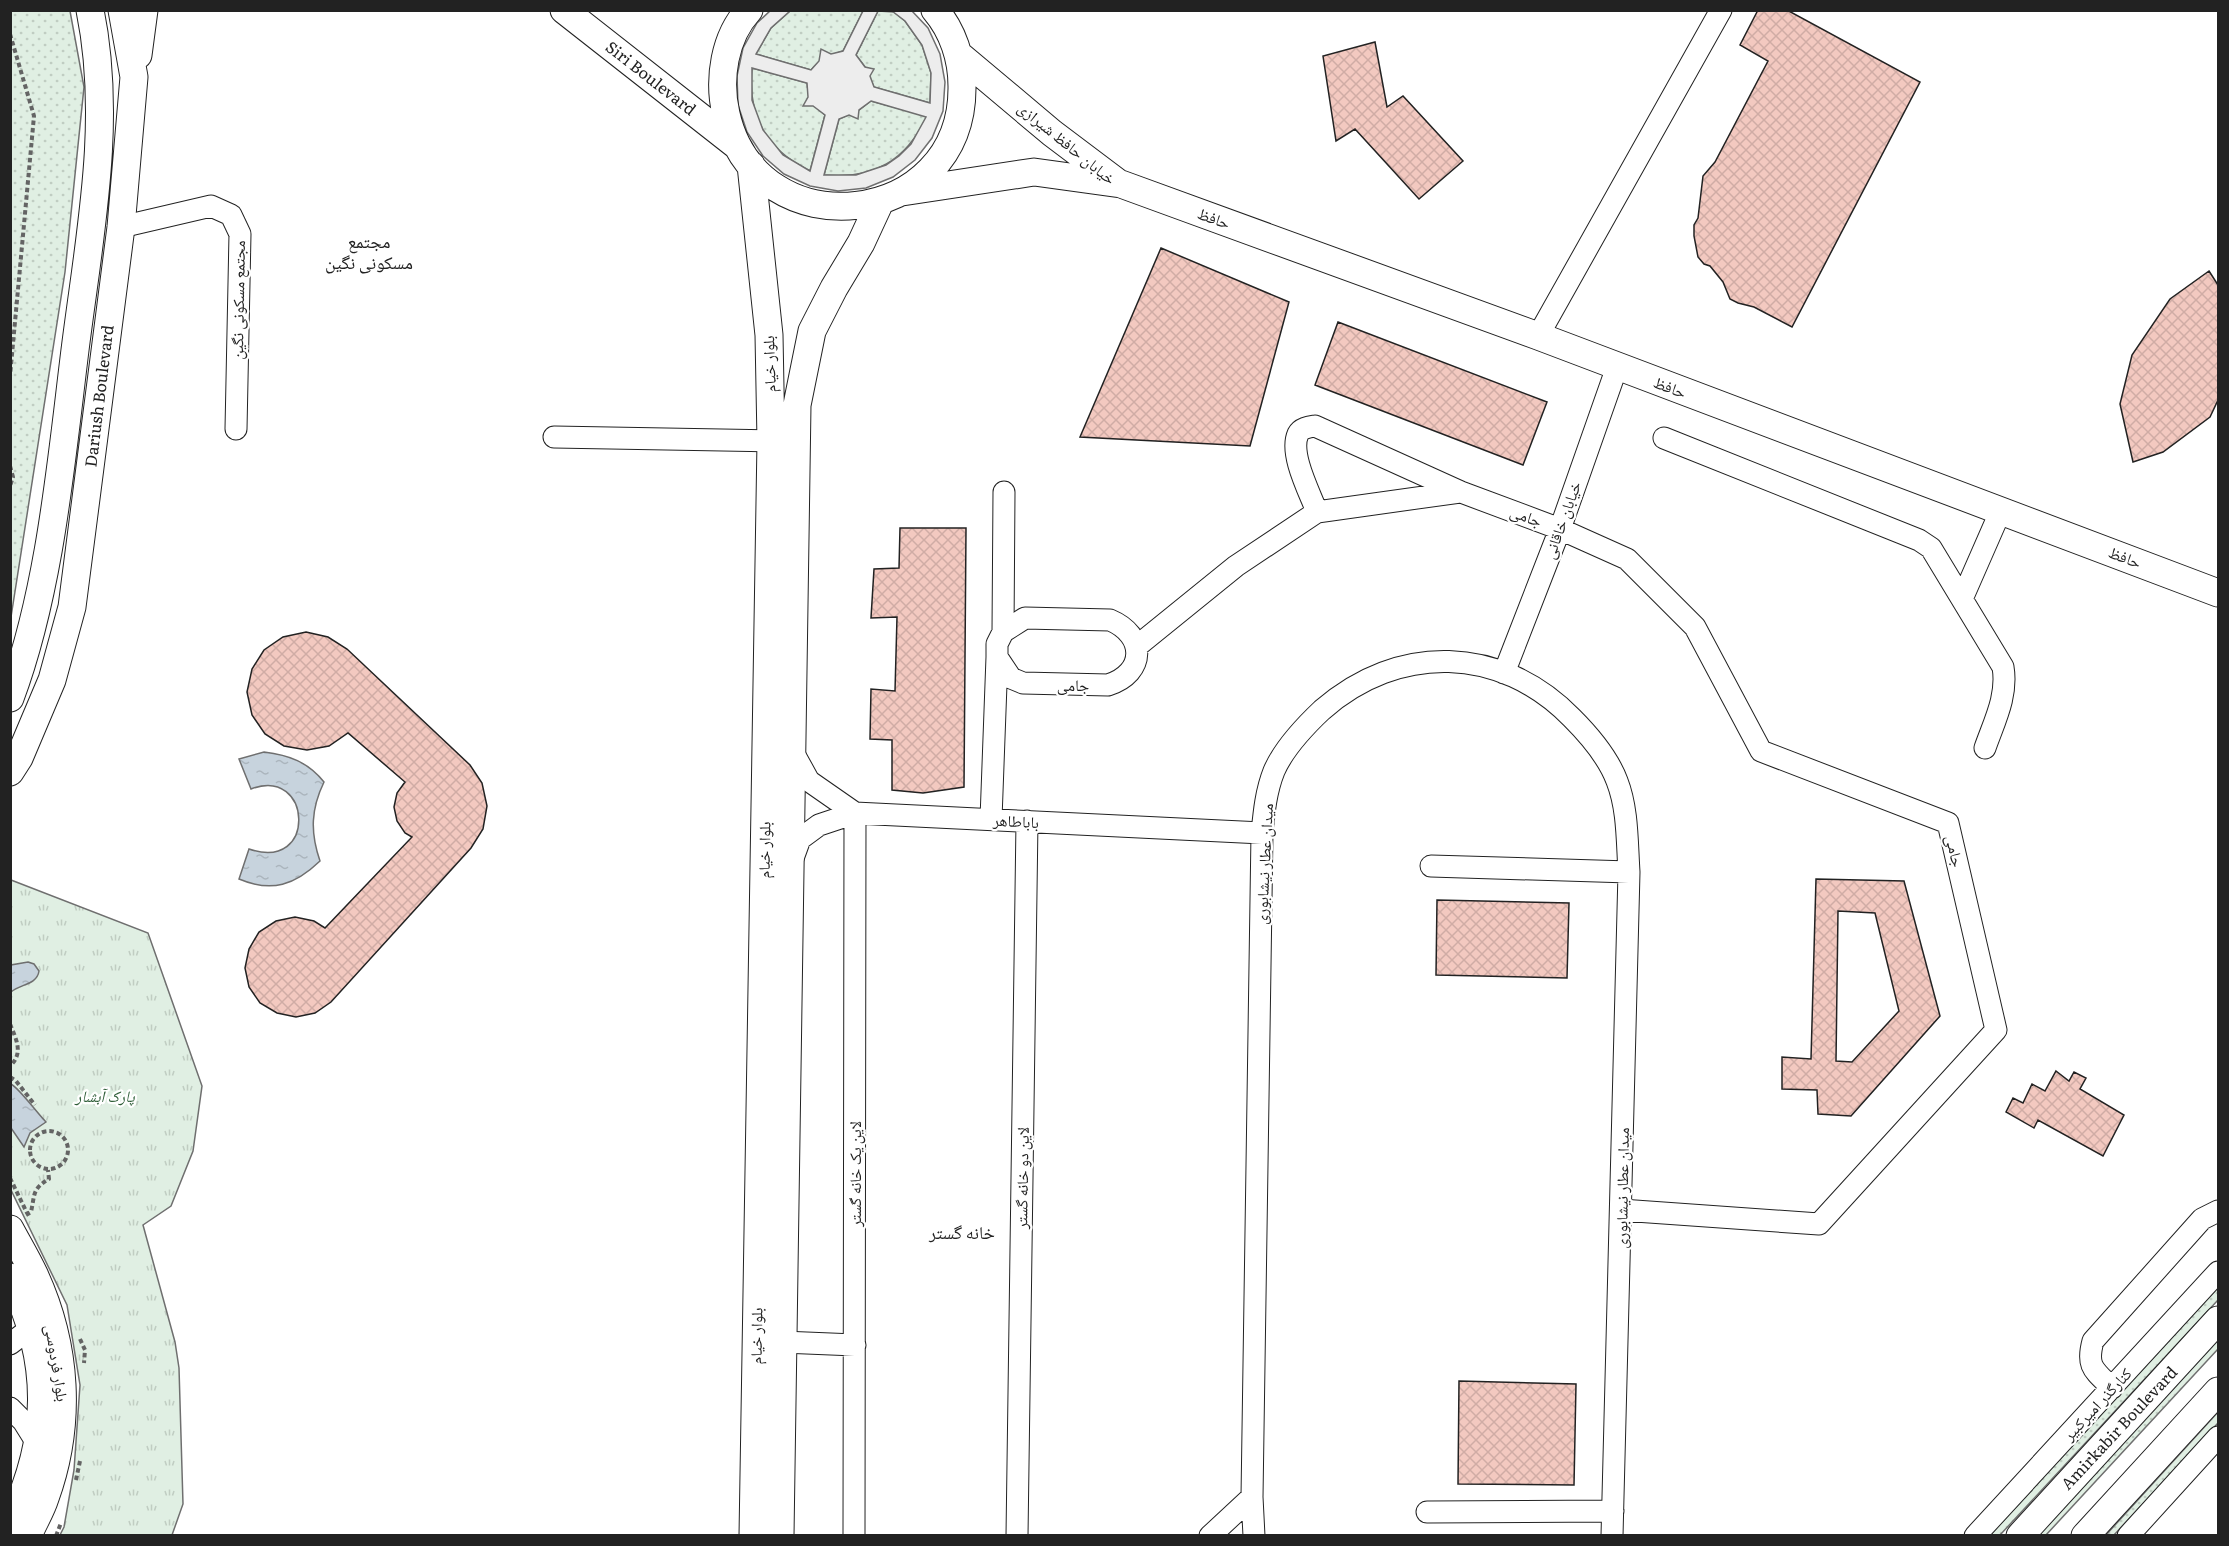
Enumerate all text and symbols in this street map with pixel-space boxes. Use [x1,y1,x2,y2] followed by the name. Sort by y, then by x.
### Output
[601,34,702,120] street label: Siri Boulevard
[1013,95,1122,189] street label: خیابان حافظ شیرازی
[1195,200,1234,234] street label: حافظ
[325,227,413,275] district label: مجتمع مسکونی نگین
[224,240,250,360] street label: مجتمع مسکونی نگین
[77,323,119,468] street label: Dariush Boulevard
[755,335,781,393] street label: بلوار خیام
[1650,369,1690,403] street label: حافظ
[1536,477,1586,562] street label: خیابان خاقانی
[1507,498,1546,532] street label: جامی
[2105,539,2145,573] street label: حافظ
[1057,672,1089,696] street label: جامی
[1248,803,1278,925] street label: میدان عطار نیشابوری
[991,807,1040,833] street label: باباطاهر
[751,821,775,879] street label: بلوار خیام
[1941,832,1971,869] street label: جامی
[74,1083,135,1107] park label: پارک آبشار
[842,1121,866,1228] street label: لاین یک خانه گستر
[1008,1127,1034,1230] street label: لاین دو خانه گستر
[1608,1127,1634,1249] street label: میدان عطار نیشابوری
[928,1218,995,1245] district label: خانه گستر
[743,1307,767,1365] street label: بلوار خیام
[40,1323,76,1403] street label: بلوار فردوسی
[2054,1360,2182,1495] street label: Amirkabir Boulevard
[2055,1361,2137,1446] street label: کنارگذر امیرکبیر

